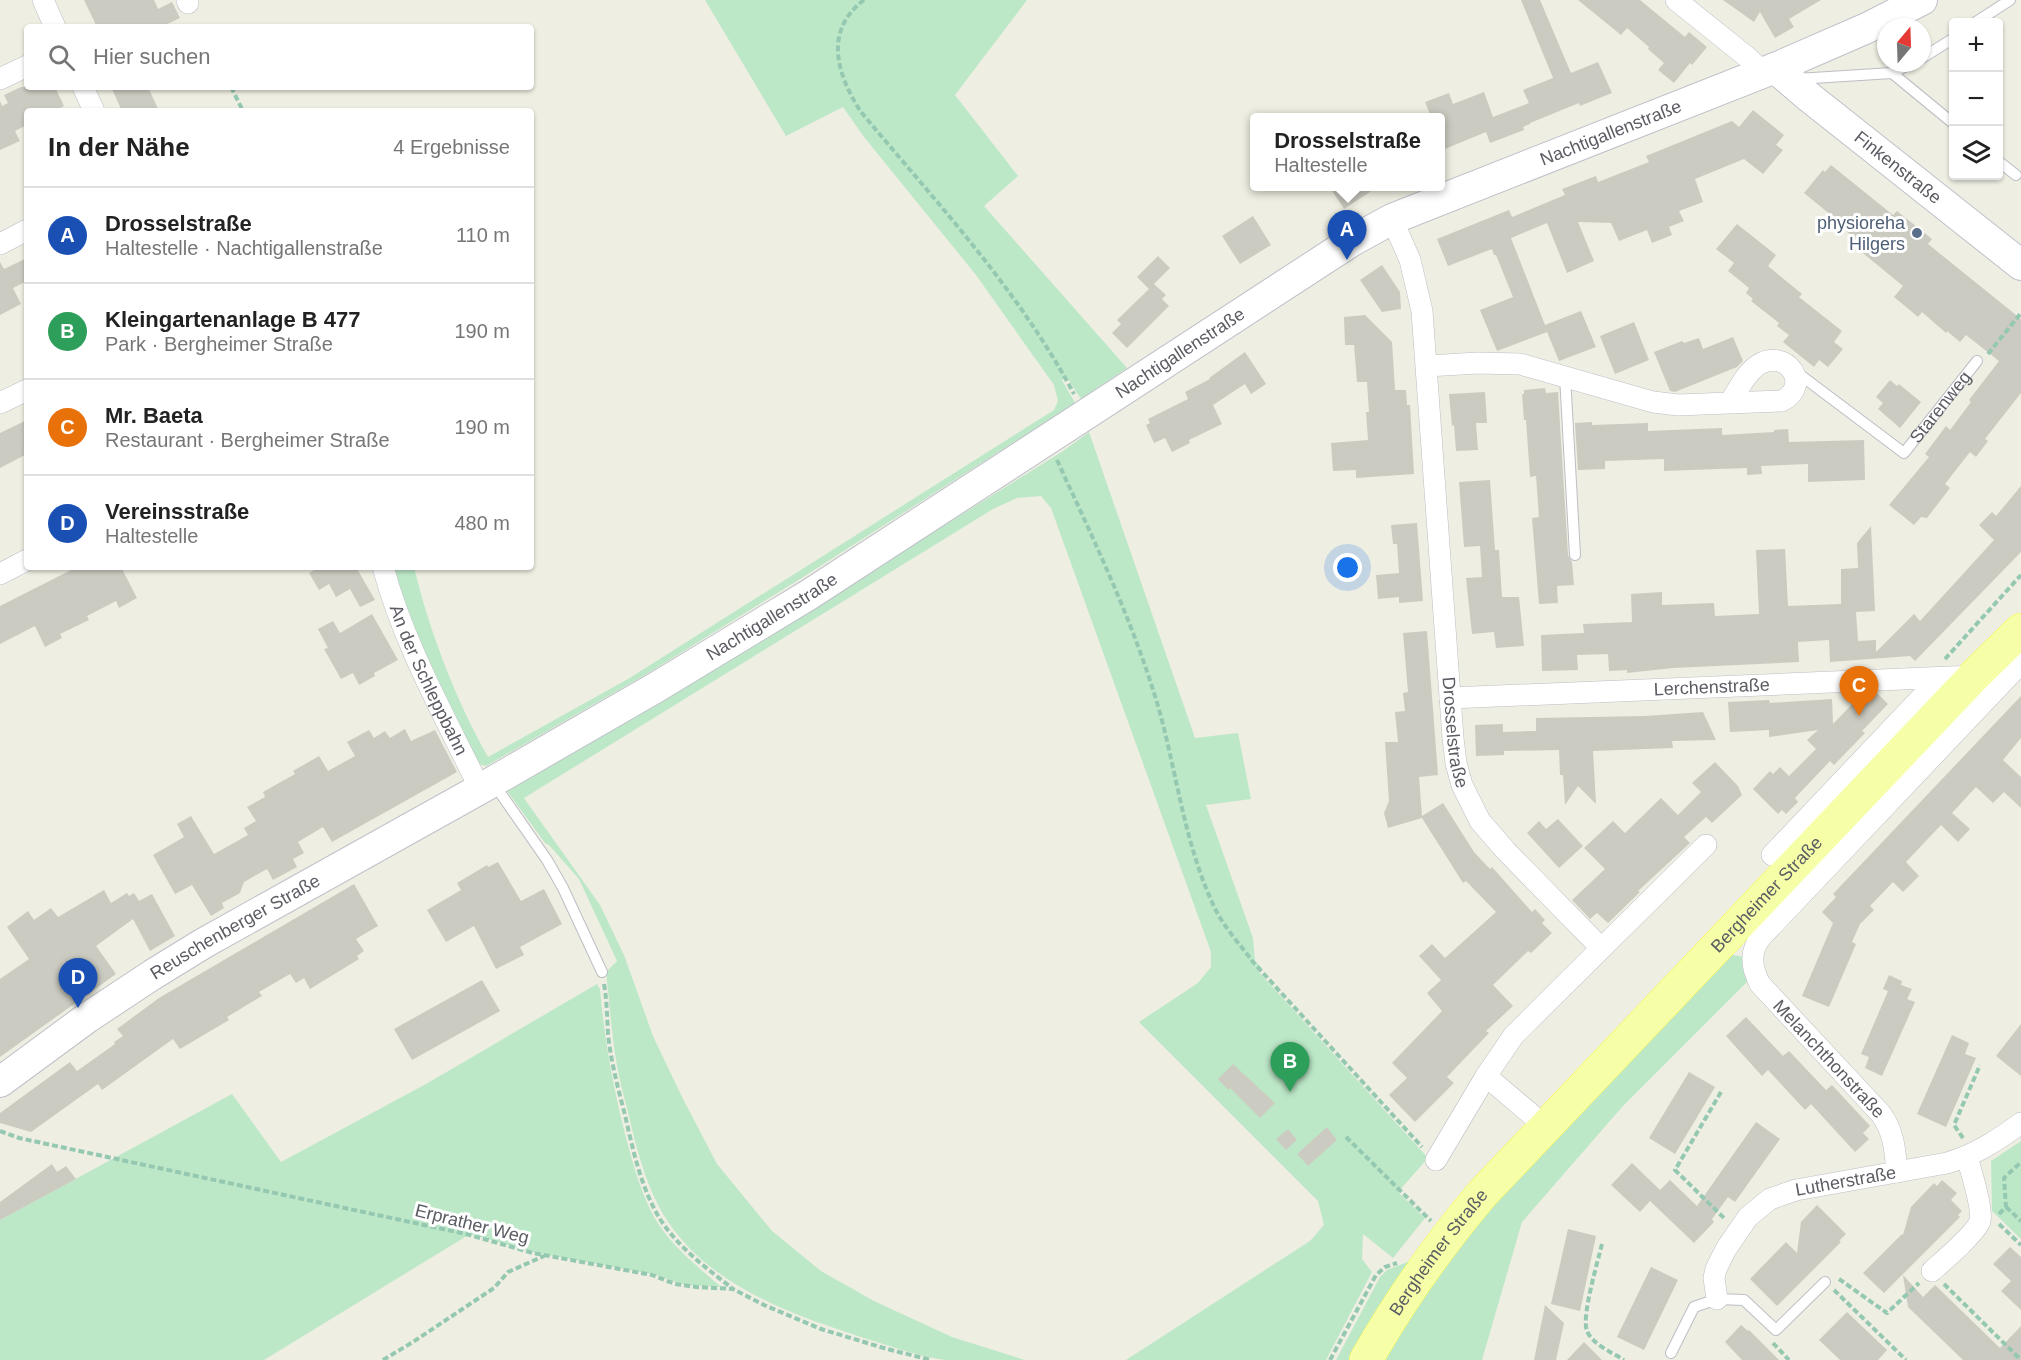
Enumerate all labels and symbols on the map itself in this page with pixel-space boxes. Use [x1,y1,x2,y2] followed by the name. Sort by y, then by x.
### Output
[1877,18,1931,72] north arrow
[1537,96,1684,170] street label: Nachtigallenstraße
[1850,127,1945,208] street label: Finkenstraße
[1328,210,1366,260] pin: A
[1817,213,1906,254] place label: physioreha Hilgers
[1910,226,1924,240] marker: physioreha Hilgers
[1112,304,1248,402] street label: Nachtigallenstraße
[1906,367,1975,447] street label: Starenweg
[1333,553,1362,582] your location
[703,569,841,664] street label: Nachtigallenstraße
[386,602,472,759] street label: An der Schleppbahn
[1840,666,1878,716] pin: C
[1653,675,1770,699] street label: Lerchenstraße
[1439,676,1472,790] street label: Drosselstraße
[1707,832,1826,956] street label: Bergheimer Straße
[147,870,323,984] street label: Reuschenberger Straße
[58,958,98,1008] pin: D
[1769,996,1889,1122] street label: Melanchthonstraße
[1270,1042,1310,1092] pin: B
[1794,1162,1898,1200] street label: Lutherstraße
[1385,1185,1492,1319] street label: Bergheimer Straße
[413,1200,531,1248] street label: Erprather Weg

